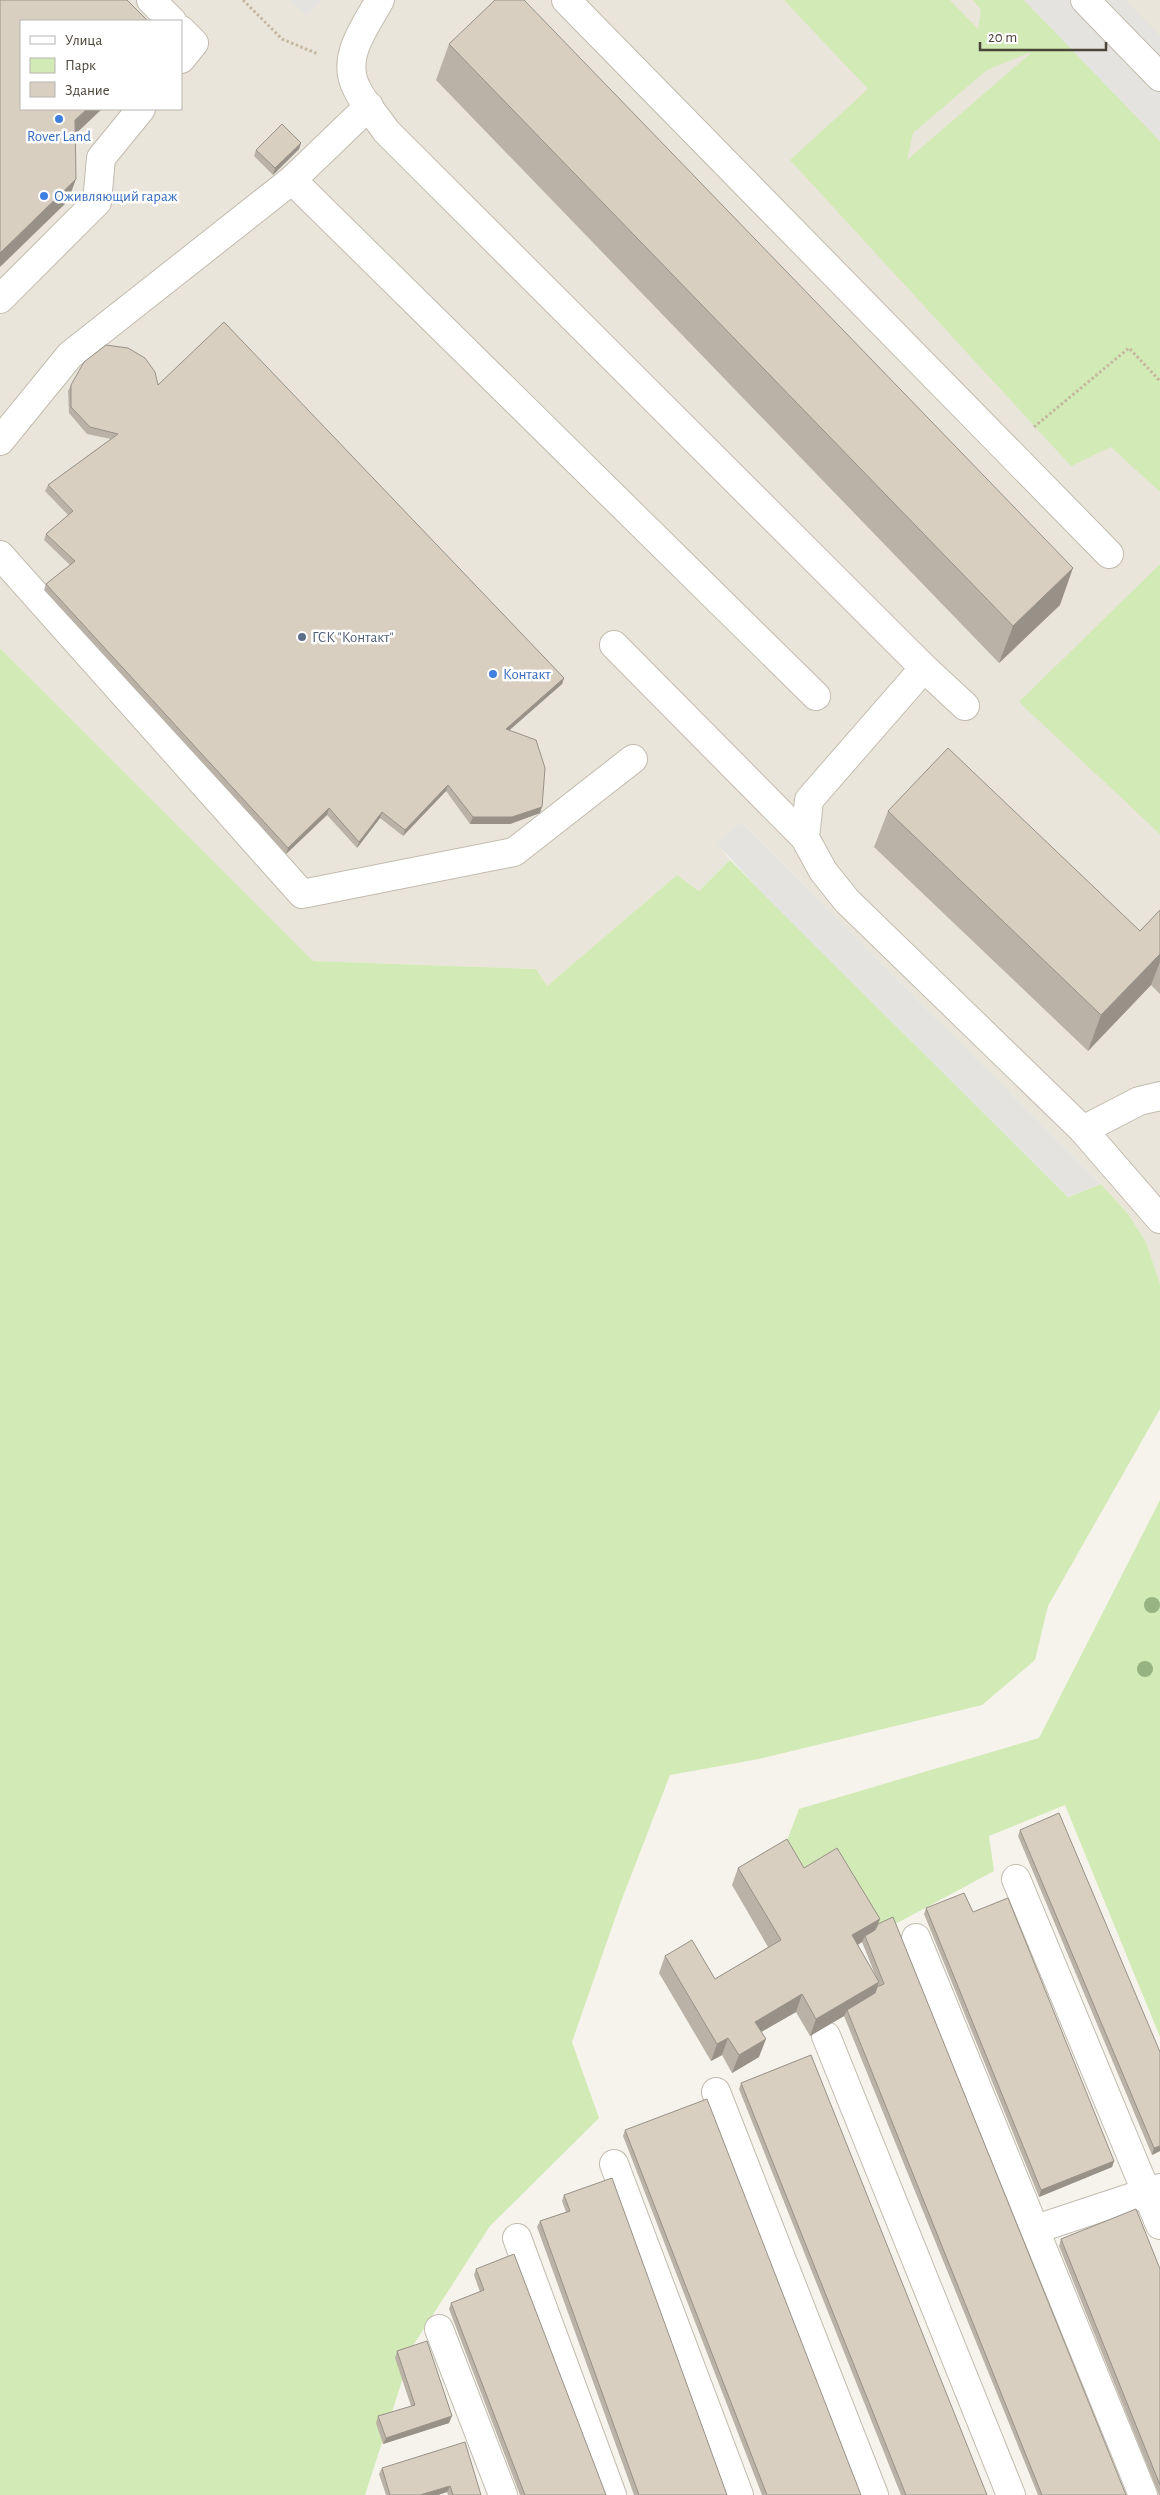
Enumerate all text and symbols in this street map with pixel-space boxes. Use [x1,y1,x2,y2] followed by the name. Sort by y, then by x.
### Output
[20,20,182,110] legend
[980,20,1106,52] scale bar
[988,30,1017,45] text: 20 m
[65,33,102,48] text: Улица
[65,58,96,73] text: Парк
[65,83,110,98] text: Здание
[53,113,65,125] marker: Rover Land
[27,129,91,144] place label: Rover Land
[54,189,178,204] place label: Оживляющий гараж
[38,190,50,202] marker: Оживляющий гараж
[312,630,394,645] place label: ГСК "Контакт"
[296,631,308,643] marker: ГСК "Контакт"
[503,667,551,682] place label: Контакт
[487,668,499,680] marker: Контакт

